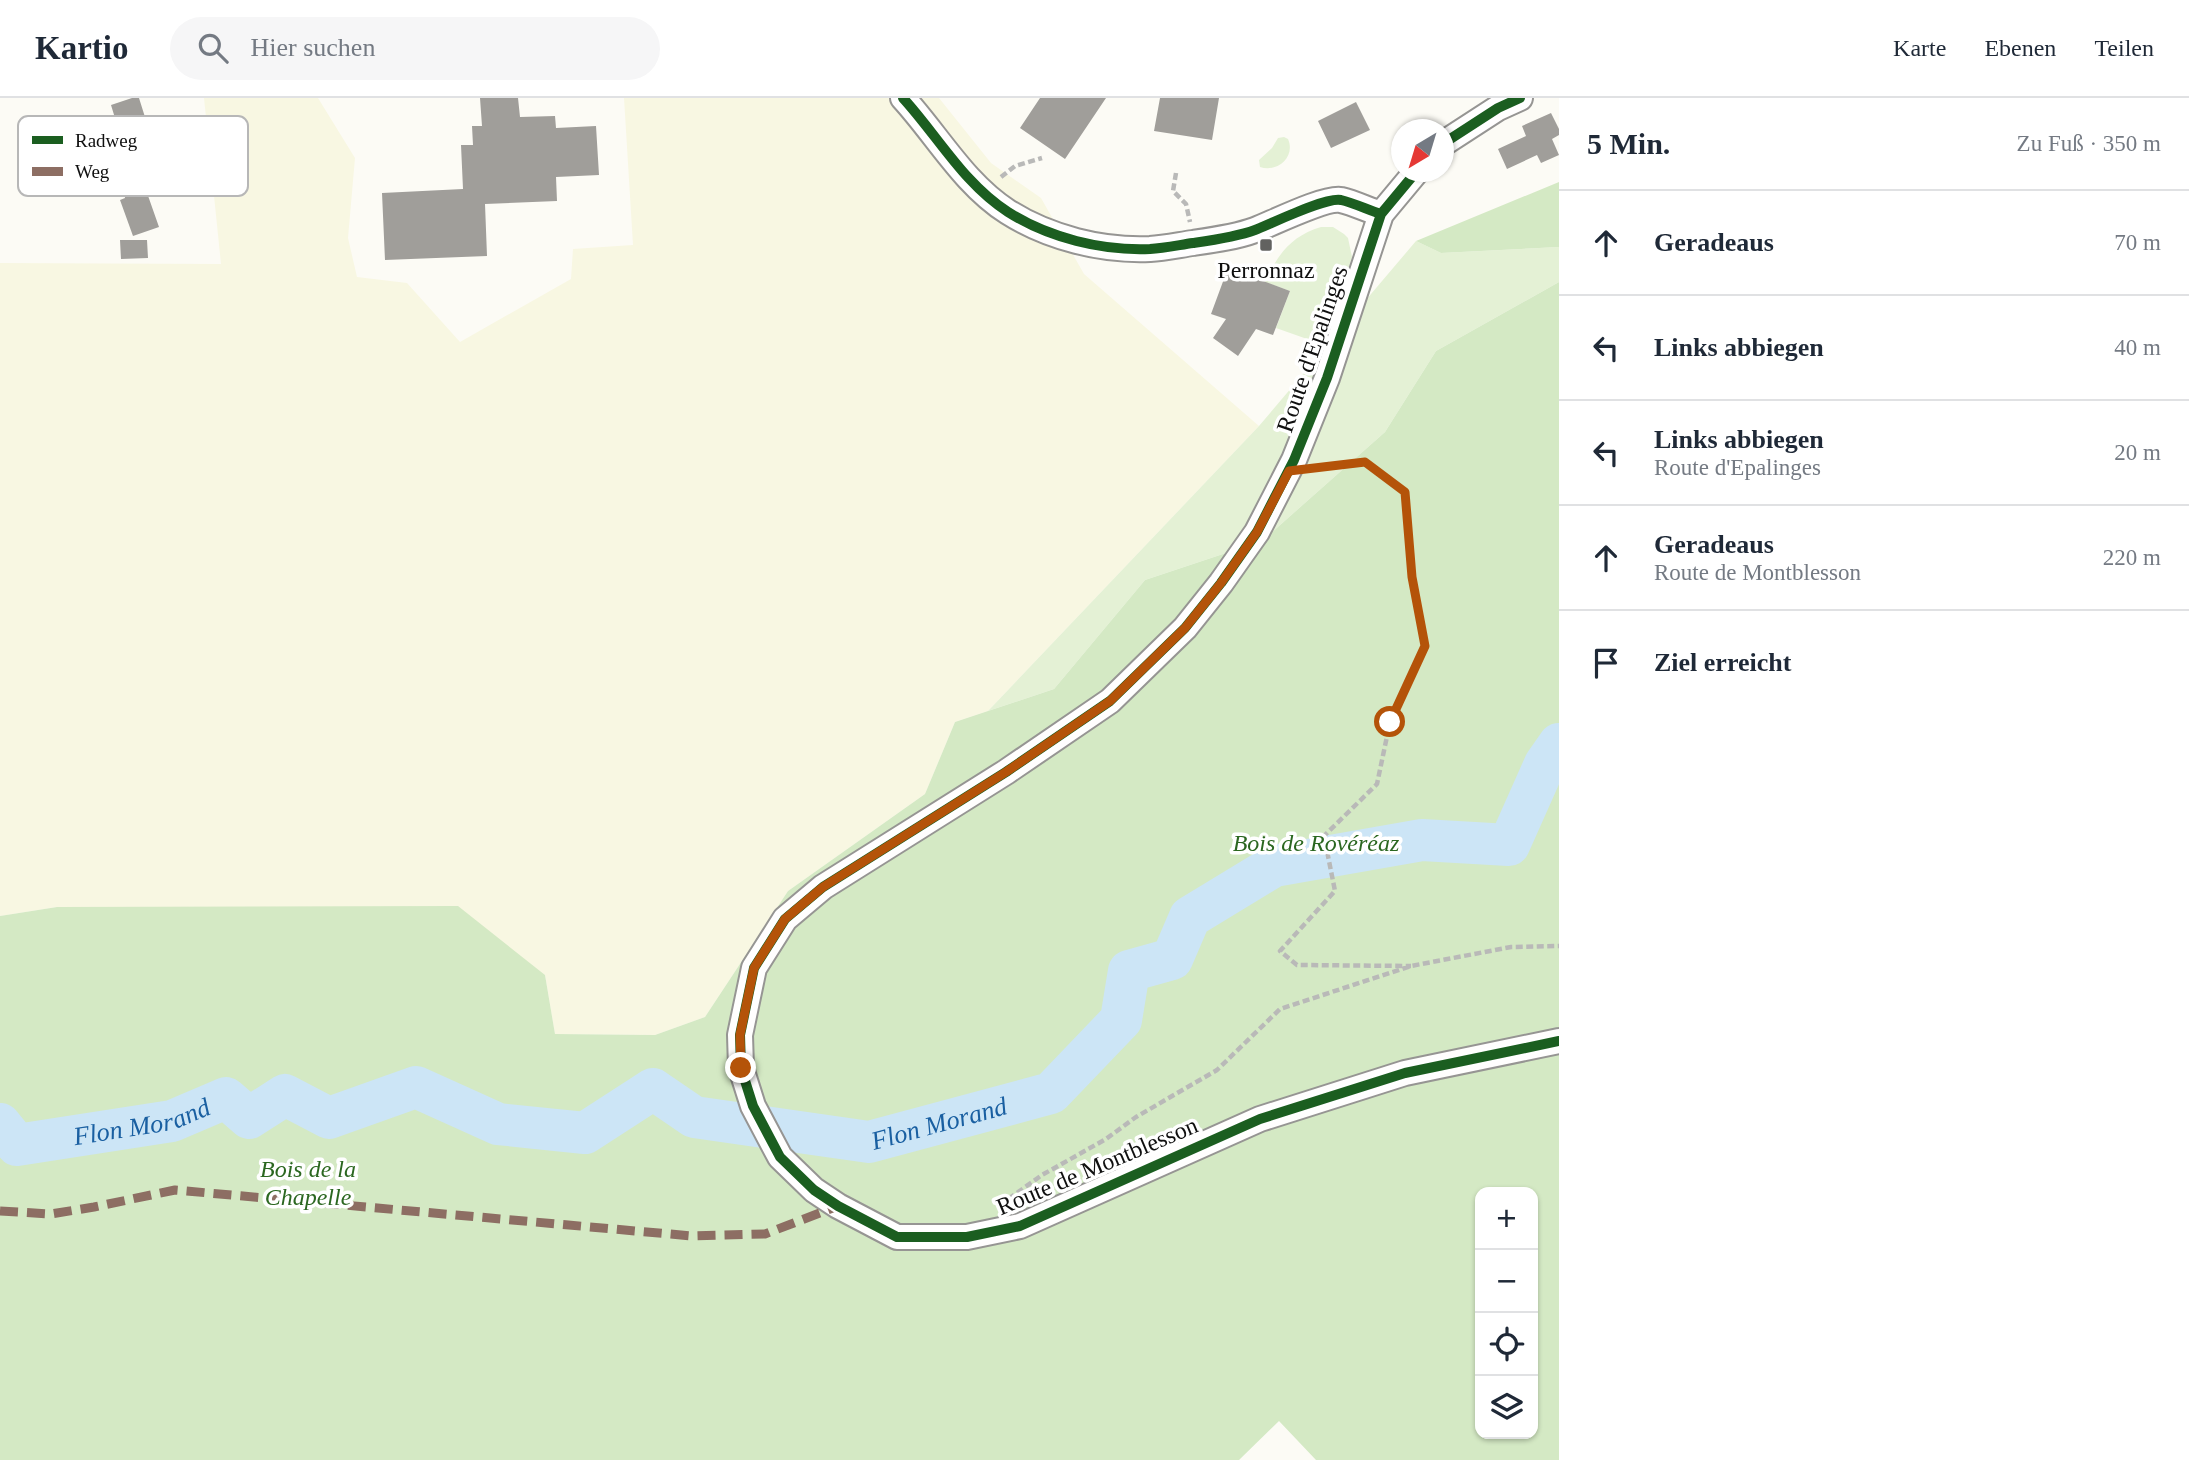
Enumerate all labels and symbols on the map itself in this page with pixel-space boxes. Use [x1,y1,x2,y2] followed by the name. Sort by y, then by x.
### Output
[18,116,248,196] legend
[1391,119,1454,182] north arrow
[75,130,138,151] text: Radweg
[75,161,110,182] text: Weg
[1258,237,1274,253] marker: Perronnaz
[1217,257,1315,283] place label: Perronnaz
[1271,262,1353,436] street label: Route d'Epalinges
[1374,706,1405,737] route start
[1233,830,1400,856] park label: Bois de Rovéréaz
[725,1052,756,1083] route end
[867,1091,1011,1156] water label: Flon Morand
[70,1092,215,1151] water label: Flon Morand
[993,1112,1201,1220] street label: Route de Montblesson
[260,1156,356,1210] park label: Bois de la Chapelle

